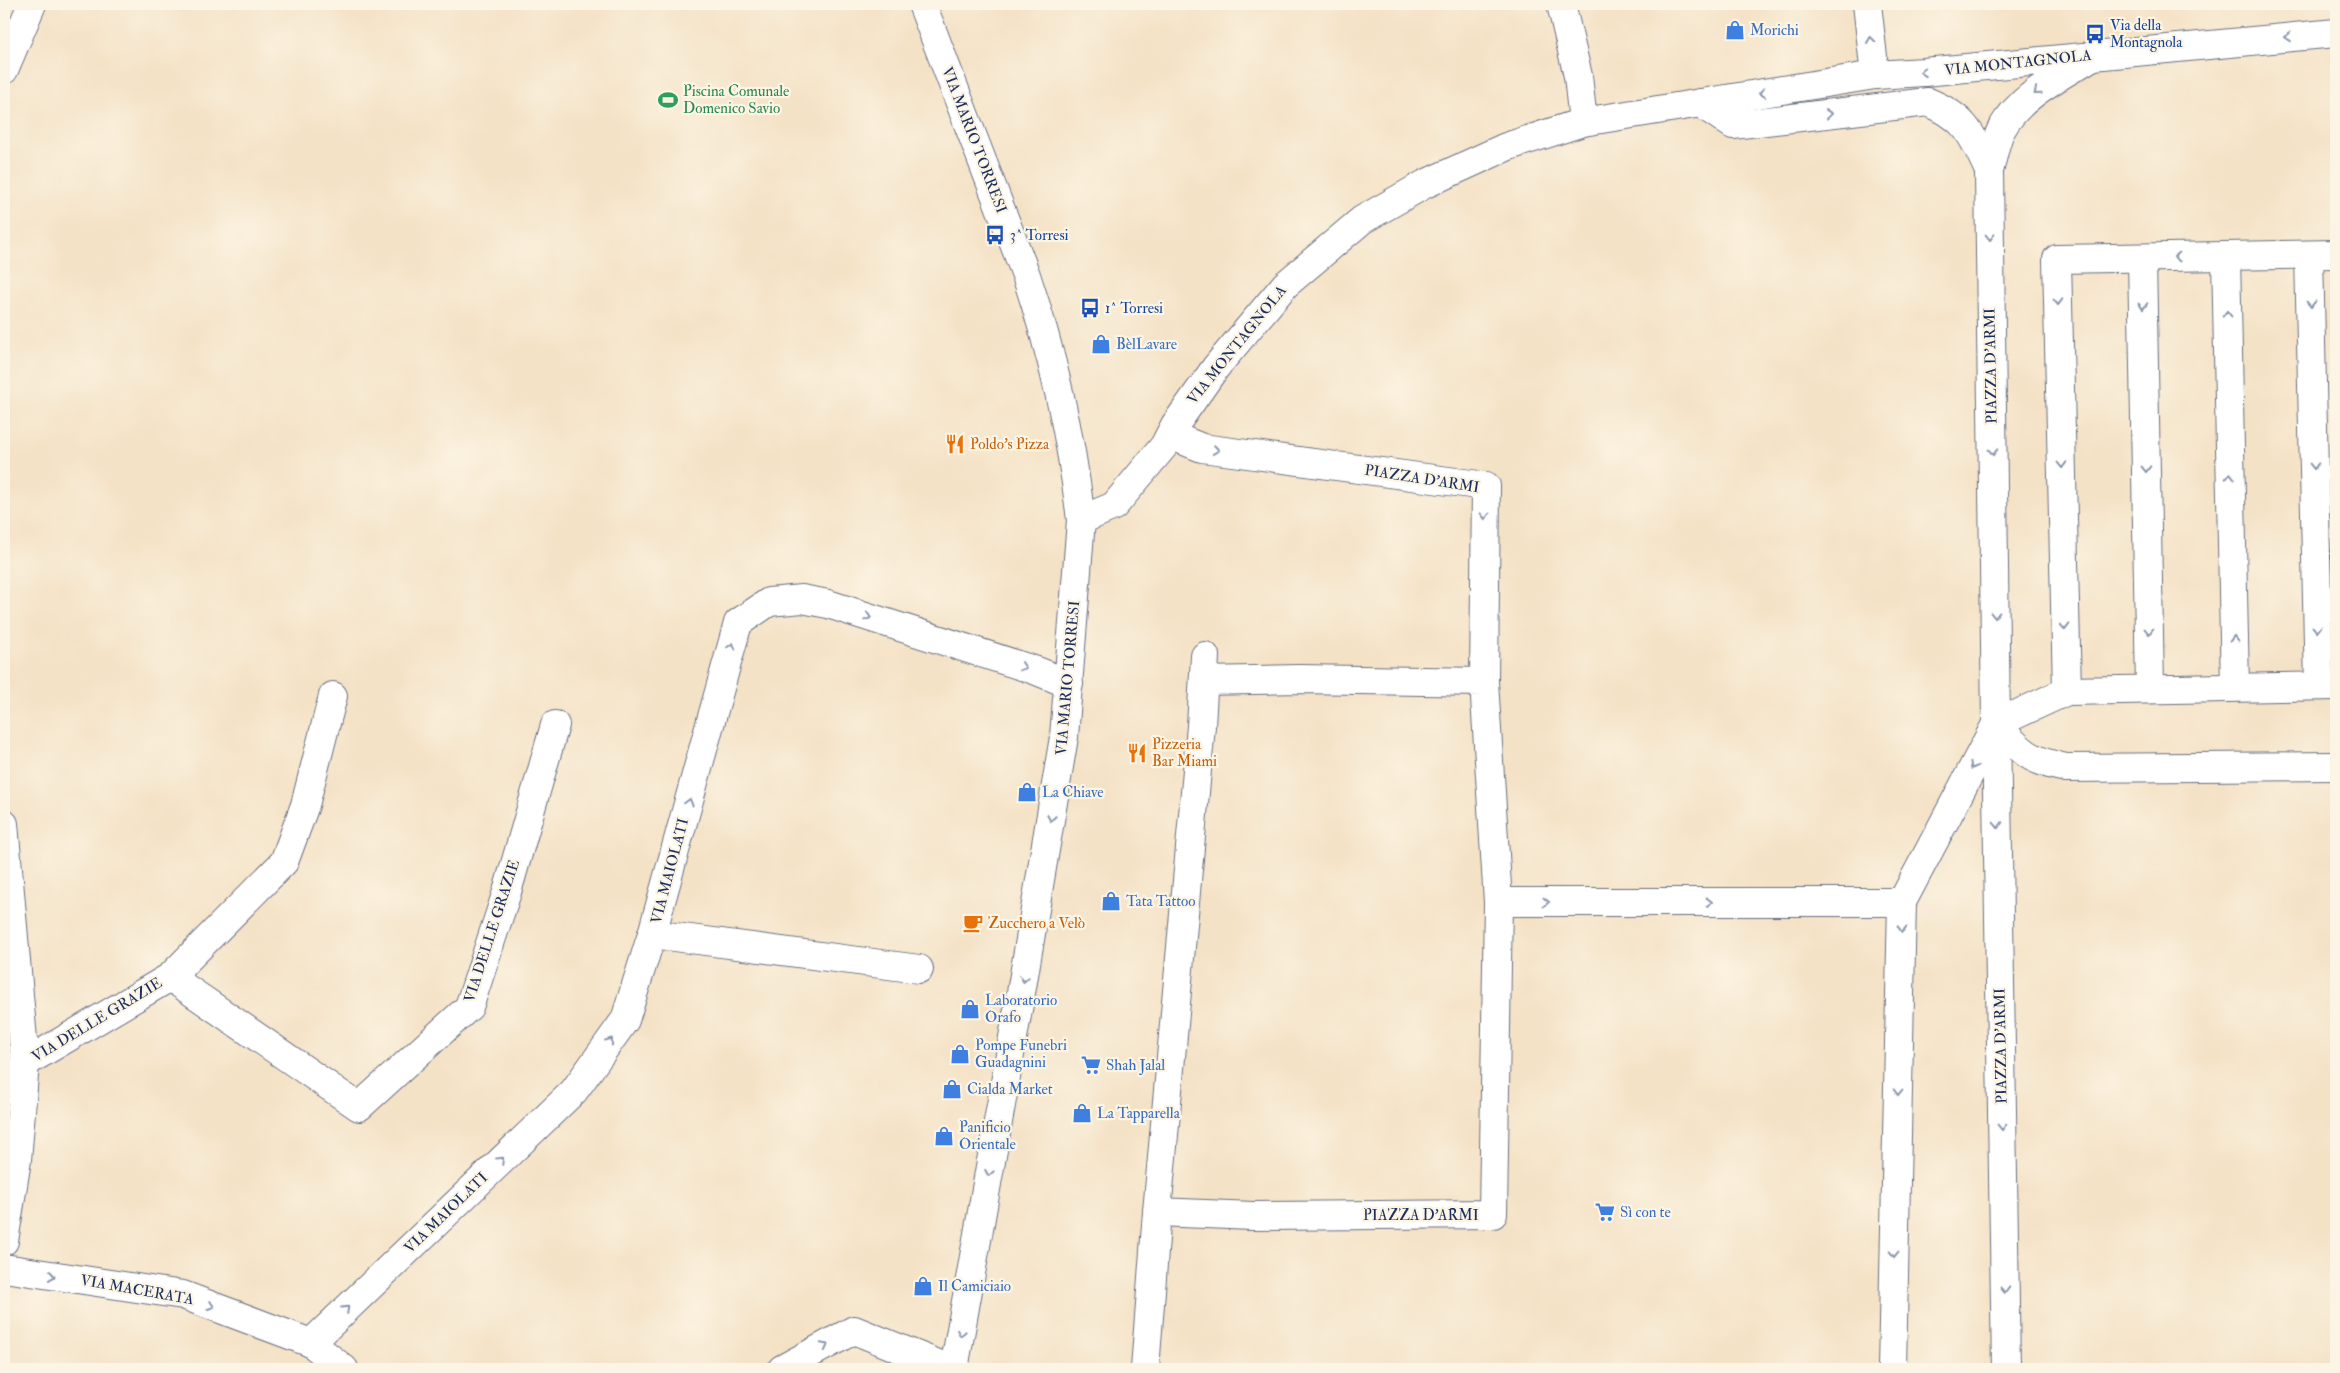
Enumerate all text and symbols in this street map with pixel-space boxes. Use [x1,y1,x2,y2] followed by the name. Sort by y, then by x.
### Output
[2110,16,2183,52] place label: Via della Montagnola
[1724,19,1746,41] shop icon: Morichi
[1750,21,1799,40] place label: Morichi
[2084,23,2106,45] bus stop icon: Via della Montagnola
[2283,31,2291,42] one-way arrow
[1866,35,1877,43] one-way arrow
[1944,46,2093,80] street label: VIA MONTAGNOLA
[937,64,1011,216] street label: VIA MARIO TORRESI
[1918,67,1926,78] one-way arrow
[683,82,789,118] place label: Piscina Comunale Domenico Savio
[2034,86,2043,95] one-way arrow
[1757,88,1766,98] one-way arrow
[657,89,679,111] sports icon: Piscina Comunale Domenico Savio
[1825,109,1833,120] one-way arrow
[984,224,1006,246] bus stop icon: 3^ Torresi
[1010,226,1069,245] place label: 3^ Torresi
[1985,234,1995,242] one-way arrow
[2173,252,2180,262] one-way arrow
[1183,281,1291,408] street label: VIA MONTAGNOLA
[1079,297,1101,319] bus stop icon: 1^ Torresi
[1105,299,1163,318] place label: 1^ Torresi
[2053,299,2063,307] one-way arrow
[2305,300,2316,308] one-way arrow
[2138,303,2148,311] one-way arrow
[1980,308,2002,424] street label: PIAZZA D'ARMI
[2222,309,2232,317] one-way arrow
[1090,333,1112,355] shop icon: BèlLavare
[1116,335,1177,354] place label: BèlLavare
[944,433,966,455] restaurant icon: Poldo's Pizza
[970,435,1050,454] place label: Poldo's Pizza
[1212,444,1220,455] one-way arrow
[1987,449,1998,457] one-way arrow
[1363,461,1481,497] street label: PIAZZA D'ARMI
[2057,461,2067,469] one-way arrow
[2309,463,2319,471] one-way arrow
[2141,466,2151,473] one-way arrow
[2225,472,2235,480] one-way arrow
[1480,513,1490,521] one-way arrow
[1052,600,1084,756] street label: VIA MARIO TORRESI
[863,612,872,622] one-way arrow
[1990,612,2000,619] one-way arrow
[2060,624,2070,631] one-way arrow
[2312,625,2323,633] one-way arrow
[2144,628,2154,636] one-way arrow
[2229,634,2239,642] one-way arrow
[726,641,737,650] one-way arrow
[1018,661,1027,671] one-way arrow
[1152,735,1217,771] place label: Pizzeria Bar Miami
[1126,742,1148,764] restaurant icon: Pizzeria Bar Miami
[1969,761,1979,770] one-way arrow
[1016,781,1038,803] shop icon: La Chiave
[1042,783,1104,802] place label: La Chiave
[683,799,693,807] one-way arrow
[1046,814,1056,823] one-way arrow
[647,816,693,926] street label: VIA MAIOLATI
[1993,822,2003,829] one-way arrow
[460,857,524,1005] street label: VIA DELLE GRAZIE
[1100,890,1122,912] shop icon: Tata Tattoo
[1126,892,1196,911] place label: Tata Tattoo
[1543,897,1551,907] one-way arrow
[1706,897,1713,907] one-way arrow
[962,912,984,934] cafe icon: Zucchero a Velò
[988,914,1085,933] place label: Zucchero a Velò
[1896,925,1907,933] one-way arrow
[28,973,166,1066] street label: VIA DELLE GRAZIE
[1019,974,1029,983] one-way arrow
[1990,988,2012,1104] street label: PIAZZA D'ARMI
[985,991,1057,1027] place label: Laboratorio Orafo
[959,998,981,1020] shop icon: Laboratorio Orafo
[975,1036,1067,1072] place label: Pompe Funebri Guadagnini
[604,1037,613,1047] one-way arrow
[949,1043,971,1065] shop icon: Pompe Funebri Guadagnini
[1080,1054,1102,1076] supermarket icon: Shah Jalal
[1106,1056,1165,1076] place label: Shah Jalal
[941,1078,963,1100] shop icon: Cialda Market
[967,1080,1053,1099] place label: Cialda Market
[1892,1088,1903,1096] one-way arrow
[1071,1102,1093,1124] shop icon: La Tapparella
[1097,1104,1181,1124] place label: La Tapparella
[959,1118,1016,1154] place label: Panificio Orientale
[1997,1124,2007,1132] one-way arrow
[933,1125,955,1147] shop icon: Panificio Orientale
[496,1157,505,1166] one-way arrow
[400,1168,492,1258] street label: VIA MAIOLATI
[985,1169,995,1177] one-way arrow
[1594,1201,1616,1223] supermarket icon: Sì con te
[1620,1203,1671,1222] place label: Sì con te
[1363,1206,1479,1225] street label: PIAZZA D'ARMI
[1888,1250,1899,1258] one-way arrow
[48,1270,56,1280] one-way arrow
[79,1271,196,1309] street label: VIA MACERATA
[912,1275,934,1297] shop icon: Il Camiciaio
[938,1277,1011,1296] place label: Il Camiciaio
[1999,1286,2010,1294] one-way arrow
[206,1300,215,1310] one-way arrow
[340,1306,349,1315] one-way arrow
[956,1329,966,1337] one-way arrow
[820,1342,829,1352] one-way arrow

